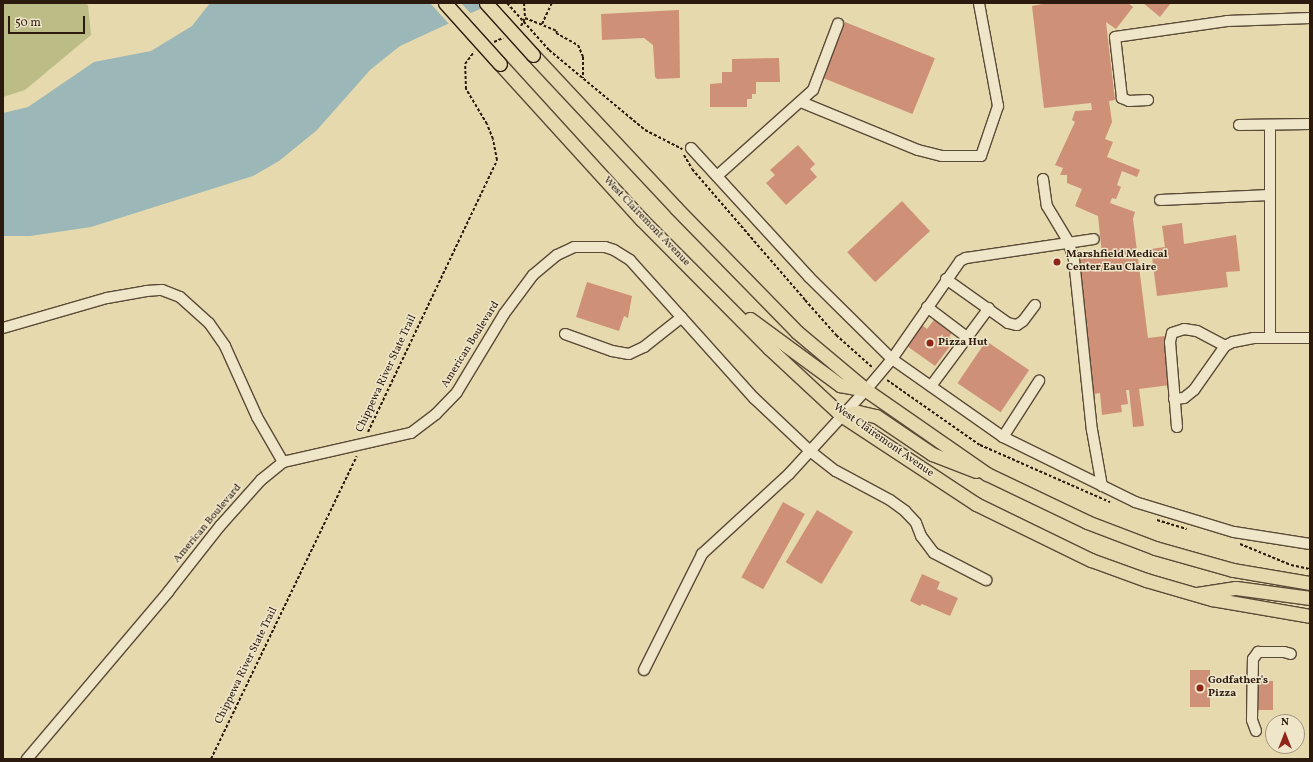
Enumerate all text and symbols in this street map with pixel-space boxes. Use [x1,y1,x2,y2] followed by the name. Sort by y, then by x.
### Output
[10,8,87,34] scale bar
[15,15,41,31] text: 50 m
[600,174,692,270] street label: West Clairemont Avenue
[1066,249,1167,275] place label: Marshfield Medical Center Eau Claire
[1051,256,1063,268] marker: Marshfield Medical Center Eau Claire
[439,299,503,391] street label: American Boulevard
[354,313,420,435] street label: Chippewa River State Trail
[938,336,988,350] place label: Pizza Hut
[925,338,935,348] marker: Pizza Hut
[830,401,936,481] street label: West Clairemont Avenue
[171,482,245,566] street label: American Boulevard
[213,605,281,727] street label: Chippewa River State Trail
[1208,675,1268,701] place label: Godfather's Pizza
[1195,683,1205,693] marker: Godfather's Pizza
[1265,714,1305,754] north arrow
[1281,715,1289,730] text: N

